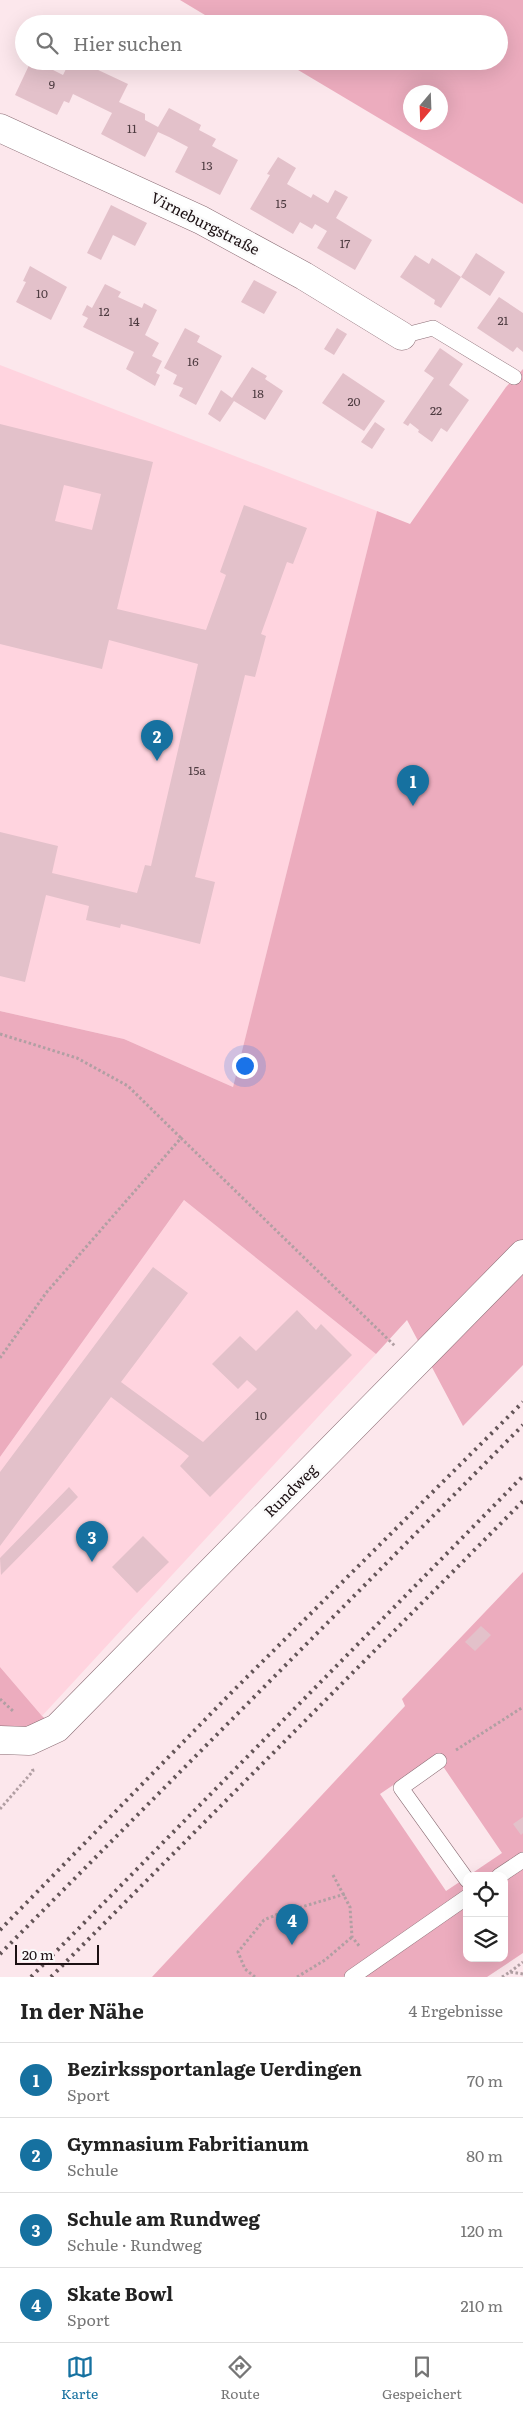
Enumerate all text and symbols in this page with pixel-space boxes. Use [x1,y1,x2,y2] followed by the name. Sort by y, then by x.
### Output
[15,15,508,70] search box
[33,29,61,57] icon: search
[73,29,182,57] text: Hier suchen
[49,75,55,93] house number: 9
[403,85,448,130] north arrow
[127,119,137,137] house number: 11
[201,156,213,174] house number: 13
[147,185,264,260] street label: Virneburgstraße
[276,194,286,212] house number: 15
[340,234,350,252] house number: 17
[36,284,48,302] house number: 10
[99,302,109,320] house number: 12
[498,311,509,329] house number: 21
[128,312,140,330] house number: 14
[187,352,199,370] house number: 16
[252,384,264,402] house number: 18
[347,392,361,410] house number: 20
[430,401,442,419] house number: 22
[141,720,173,761] pin: 2
[188,761,206,779] house number: 15a
[397,765,429,806] pin: 1
[232,1053,258,1079] your location
[255,1406,267,1424] house number: 10
[258,1458,322,1522] street label: Rundweg
[76,1521,108,1562] pin: 3
[463,1872,508,1962] map controls
[463,1872,508,1917] button: locate
[276,1904,308,1945] pin: 4
[463,1917,508,1962] button: layers
[15,1942,99,1965] scale bar
[22,1944,54,1964] text: 20 m
[20,1994,144,2025] text: In der Nähe
[409,1998,503,2022] text: 4 Ergebnisse
[67,2054,362,2082] text: Bezirkssportanlage Uerdingen
[33,2068,39,2092] text: 1
[467,2068,503,2092] text: 70 m
[67,2082,110,2106] text: Sport
[67,2129,309,2157] text: Gymnasium Fabritianum
[32,2143,40,2167] text: 2
[466,2143,503,2167] text: 80 m
[67,2157,118,2181] text: Schule
[67,2204,260,2232] text: Schule am Rundweg
[32,2218,40,2242] text: 3
[460,2218,503,2242] text: 120 m
[67,2232,202,2256] text: Schule · Rundweg
[67,2279,173,2307] text: Skate Bowl
[31,2293,41,2317] text: 4
[460,2293,503,2317] text: 210 m
[67,2307,110,2331] text: Sport
[61,2353,98,2403] tab: Karte
[221,2353,260,2403] tab: Route
[382,2353,462,2403] tab: Gespeichert

